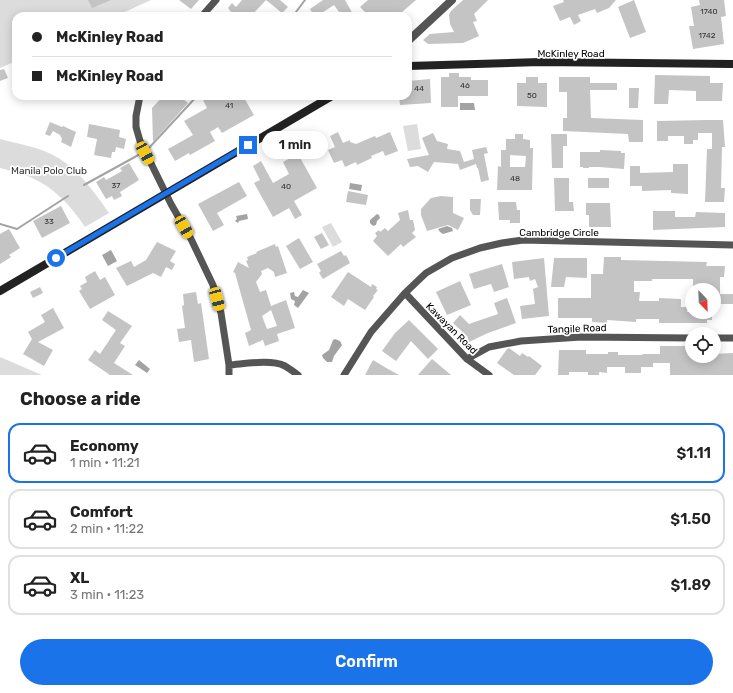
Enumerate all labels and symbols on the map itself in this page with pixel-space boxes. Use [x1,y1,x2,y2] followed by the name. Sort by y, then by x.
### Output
[700,7,718,16] house number: 1740
[699,31,716,40] house number: 1742
[537,48,605,60] street label: McKinley Road
[460,81,470,90] house number: 46
[414,84,424,93] house number: 44
[527,91,537,100] house number: 50
[225,101,233,110] house number: 41
[262,131,328,159] callout: 1 min
[239,136,257,154] route end
[134,140,156,166] car
[11,165,87,177] park label: Manila Polo Club
[510,174,520,183] house number: 48
[112,181,120,190] house number: 37
[281,182,291,191] house number: 40
[173,214,195,240] car
[44,217,54,226] house number: 33
[519,227,599,239] street label: Cambridge Circle
[47,249,65,267] route start
[685,283,721,319] north arrow
[208,286,226,312] car
[423,301,480,357] street label: Kawayan Road
[547,322,607,336] street label: Tangile Road

